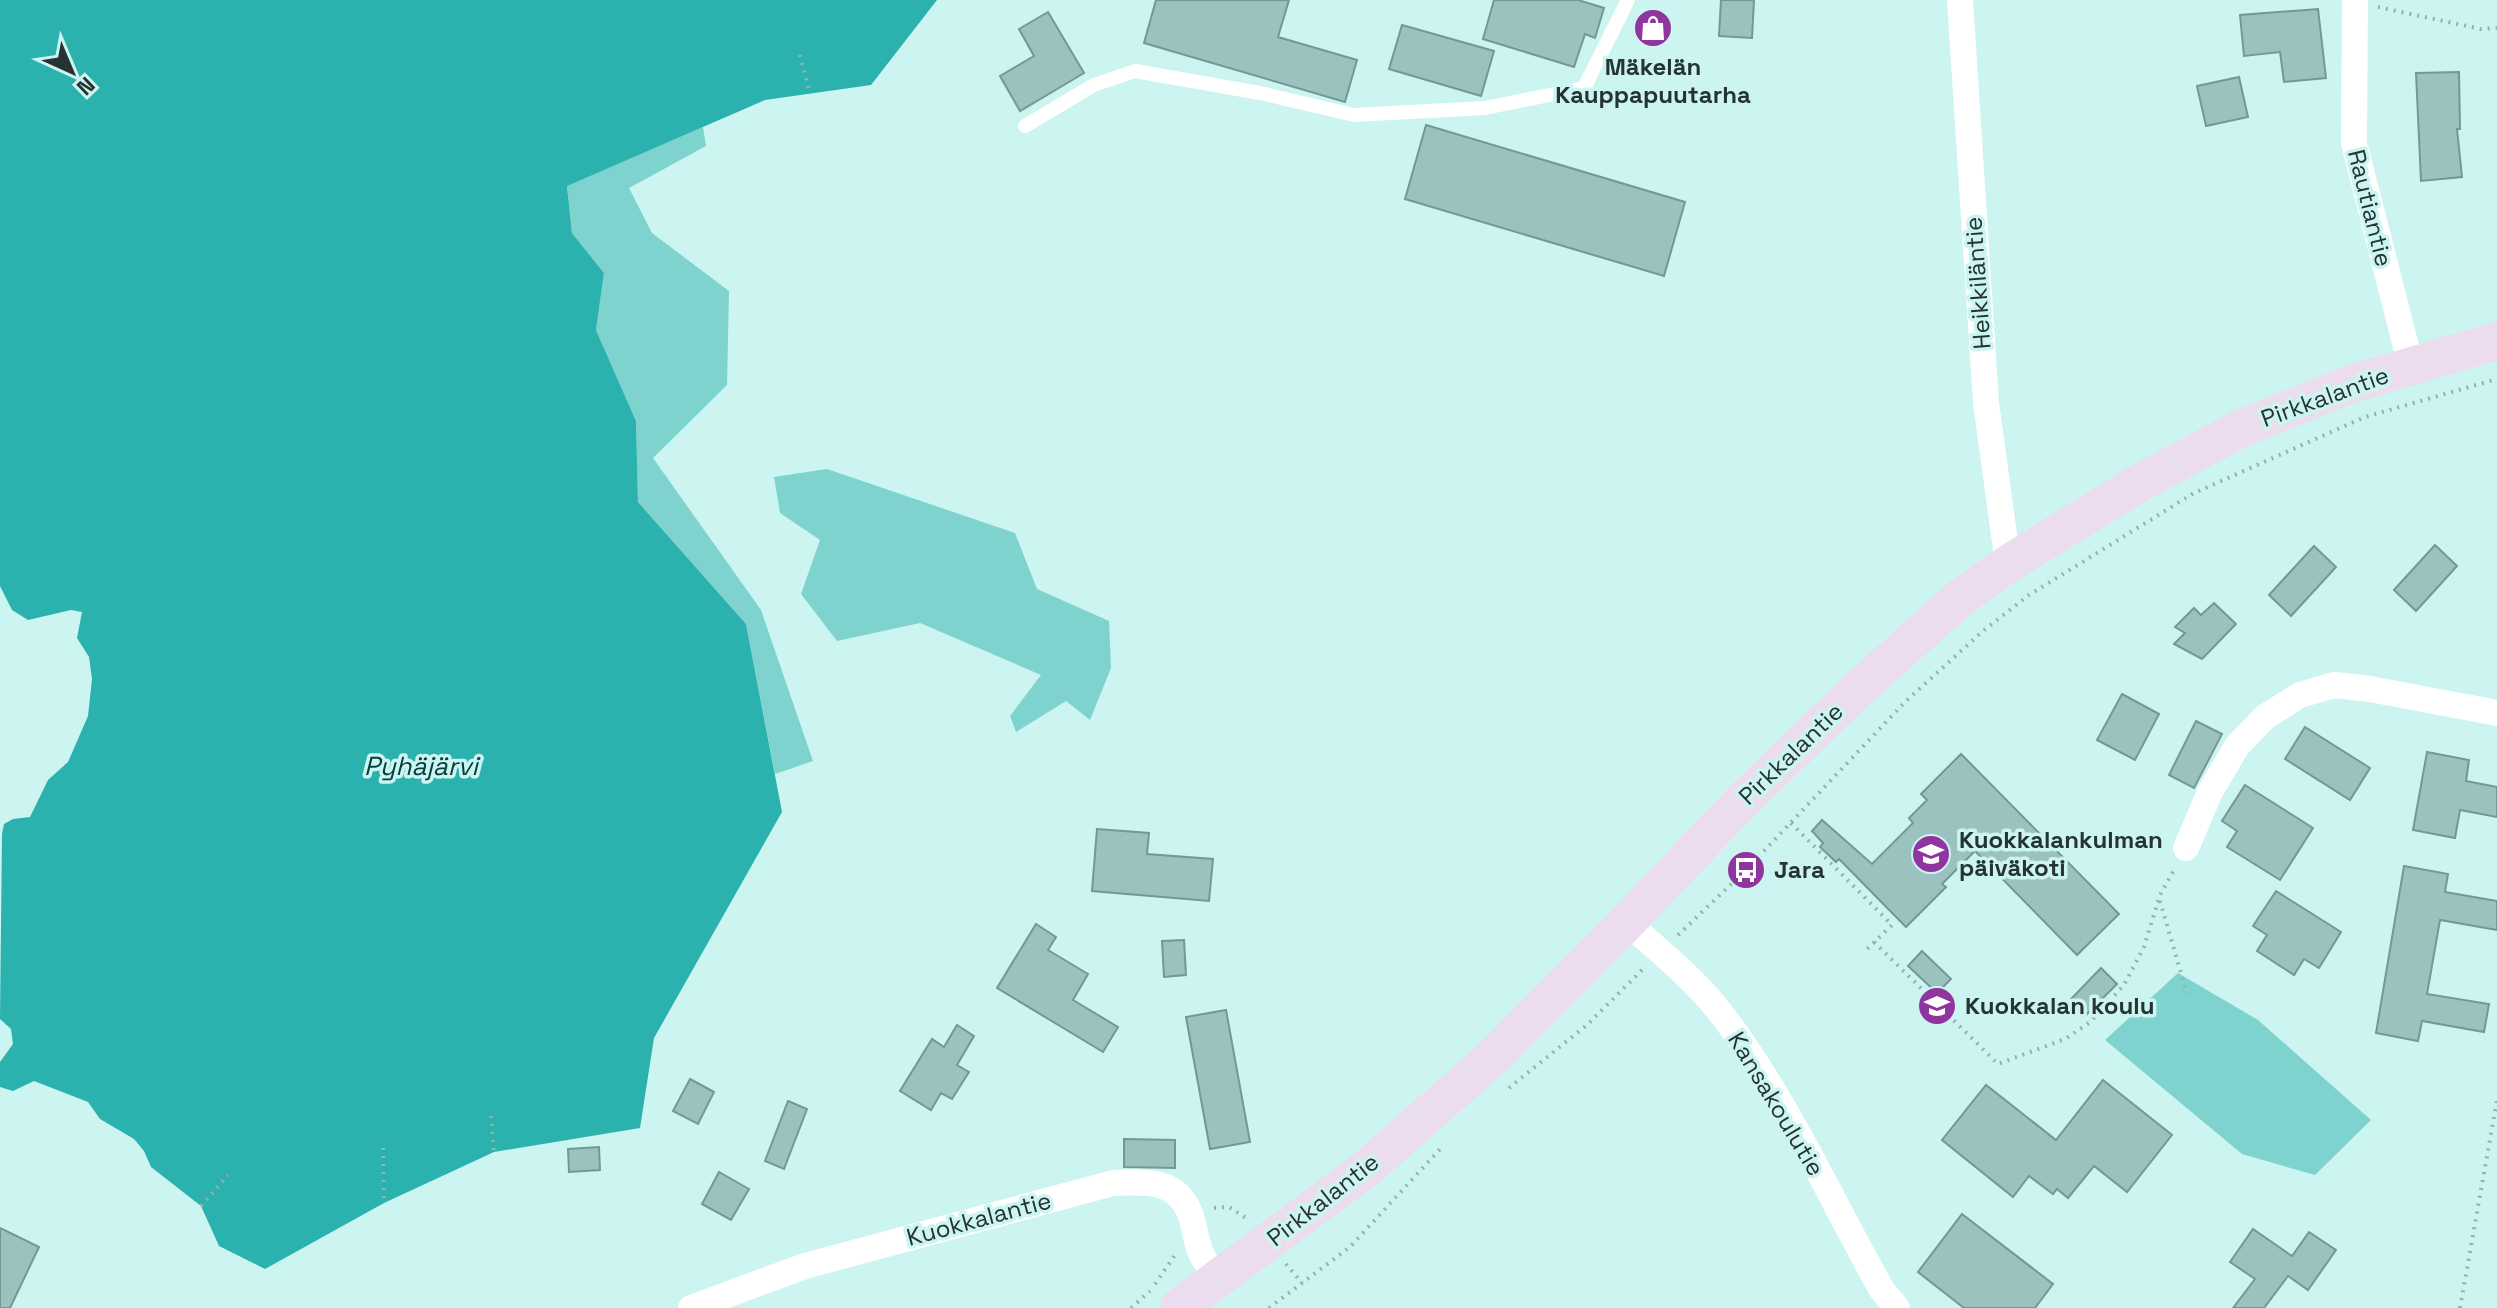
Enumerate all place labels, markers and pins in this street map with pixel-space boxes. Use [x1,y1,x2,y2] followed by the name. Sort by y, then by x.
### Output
[1632,7,1674,49] shop icon: Mäkelän Kauppapuutarha
[1555,51,1751,110] place label: Mäkelän Kauppapuutarha
[1959,824,2163,883] place label: Kuokkalankulman päiväkoti
[1910,833,1952,875] school or university icon: Kuokkalankulman päiväkoti
[1725,849,1767,891] bus stop icon: Jara
[1774,854,1825,885] place label: Jara
[1916,985,1958,1027] school or university icon: Kuokkalan koulu
[1965,990,2155,1021] place label: Kuokkalan koulu

